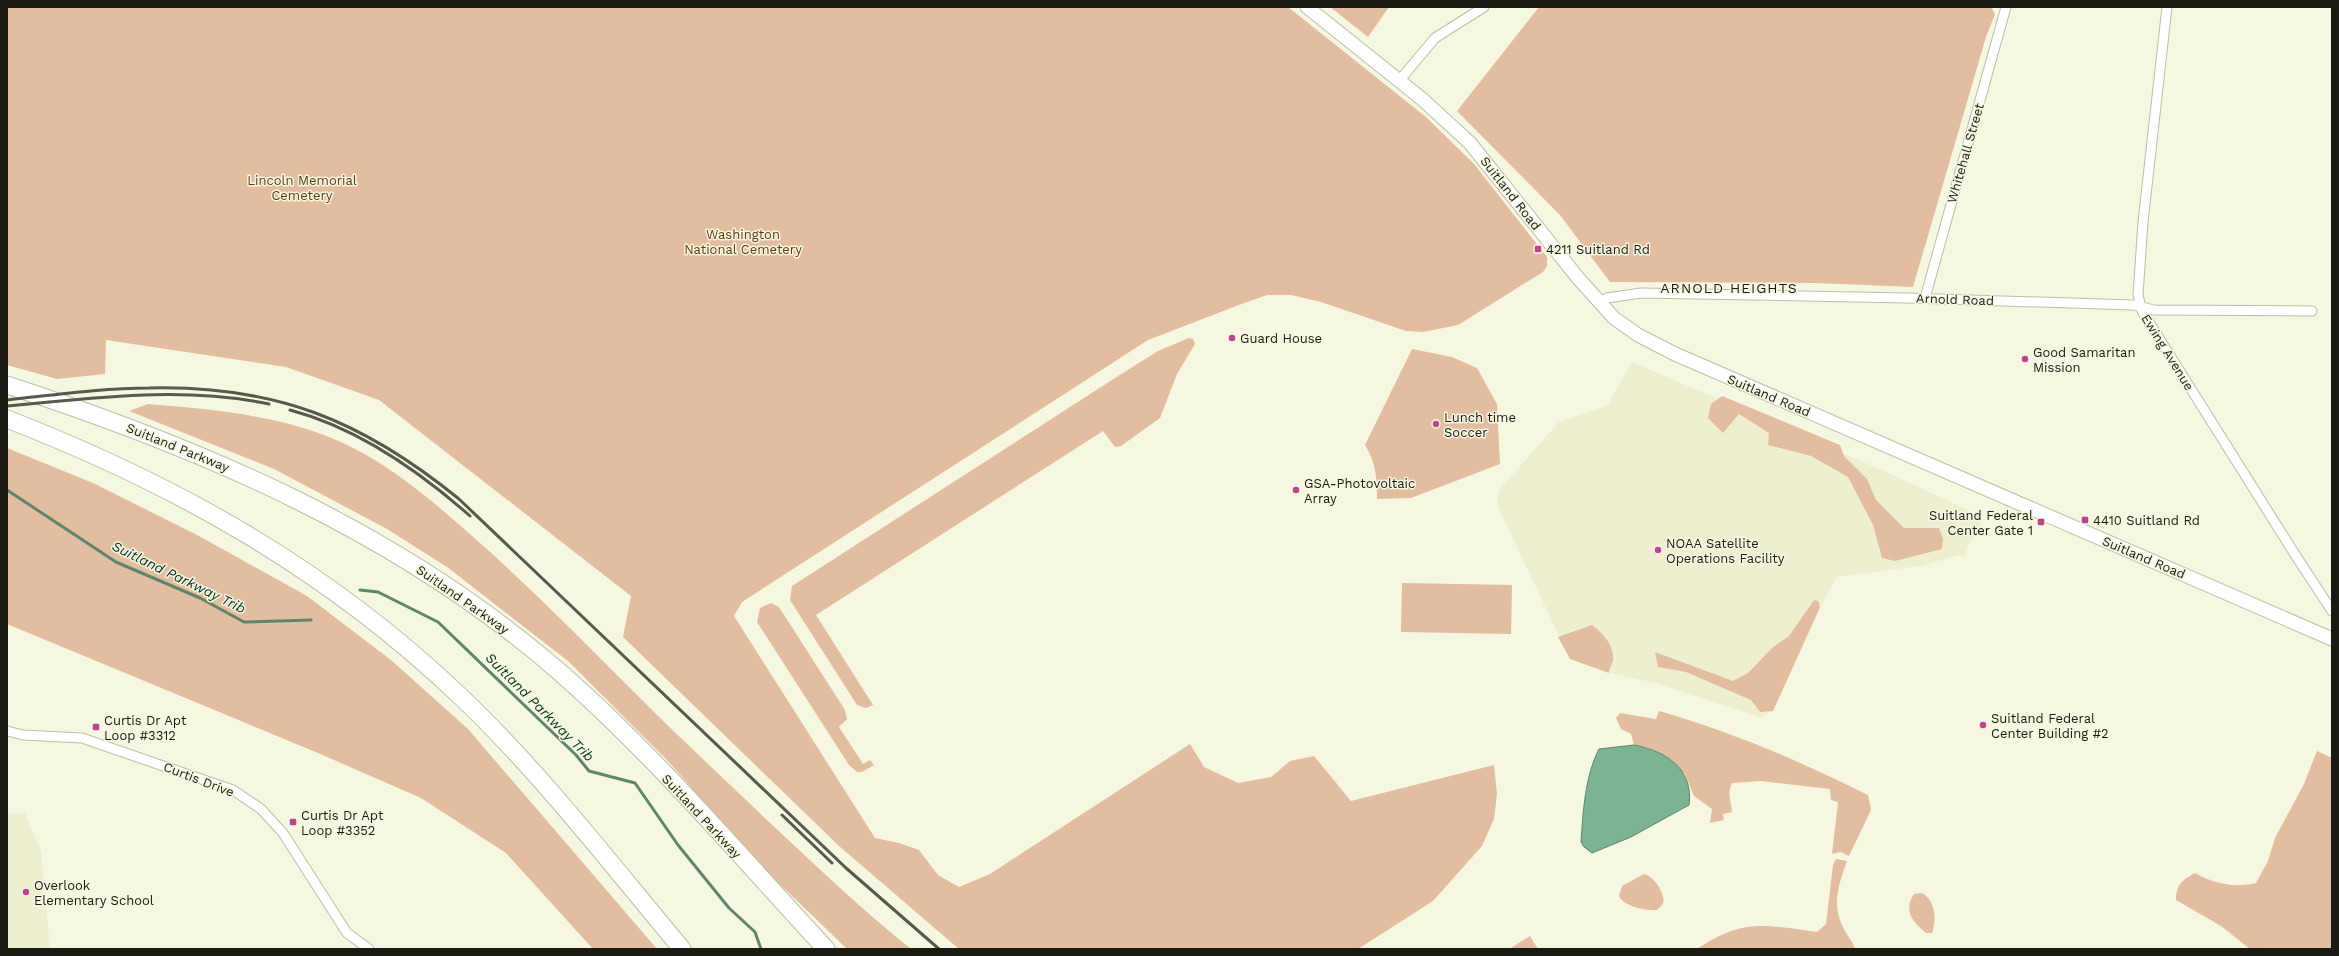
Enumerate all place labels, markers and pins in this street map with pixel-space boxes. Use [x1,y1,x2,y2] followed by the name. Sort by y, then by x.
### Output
[1546,242,1650,257] place label: 4211 Suitland Rd
[1533,244,1543,254] marker: 4211 Suitland Rd
[1240,331,1322,346] place label: Guard House
[1227,333,1237,343] marker: Guard House
[2033,345,2136,375] place label: Good Samaritan Mission
[2020,354,2030,364] marker: Good Samaritan Mission
[1444,410,1516,440] place label: Lunch time Soccer
[1431,419,1441,429] marker: Lunch time Soccer
[1304,476,1415,506] place label: GSA-Photovoltaic Array
[1291,485,1301,495] marker: GSA-Photovoltaic Array
[1929,508,2033,538] place label: Suitland Federal Center Gate 1
[2093,513,2200,528] place label: 4410 Suitland Rd
[2080,515,2090,525] marker: 4410 Suitland Rd
[2036,517,2046,527] marker: Suitland Federal Center Gate 1
[1666,536,1785,566] place label: NOAA Satellite Operations Facility
[1653,545,1663,555] marker: NOAA Satellite Operations Facility
[1991,711,2109,741] place label: Suitland Federal Center Building #2
[104,713,187,743] place label: Curtis Dr Apt Loop #3312
[1978,720,1988,730] marker: Suitland Federal Center Building #2
[91,722,101,732] marker: Curtis Dr Apt Loop #3312
[301,808,384,838] place label: Curtis Dr Apt Loop #3352
[288,817,298,827] marker: Curtis Dr Apt Loop #3352
[34,878,154,908] place label: Overlook Elementary School
[21,887,31,897] marker: Overlook Elementary School

